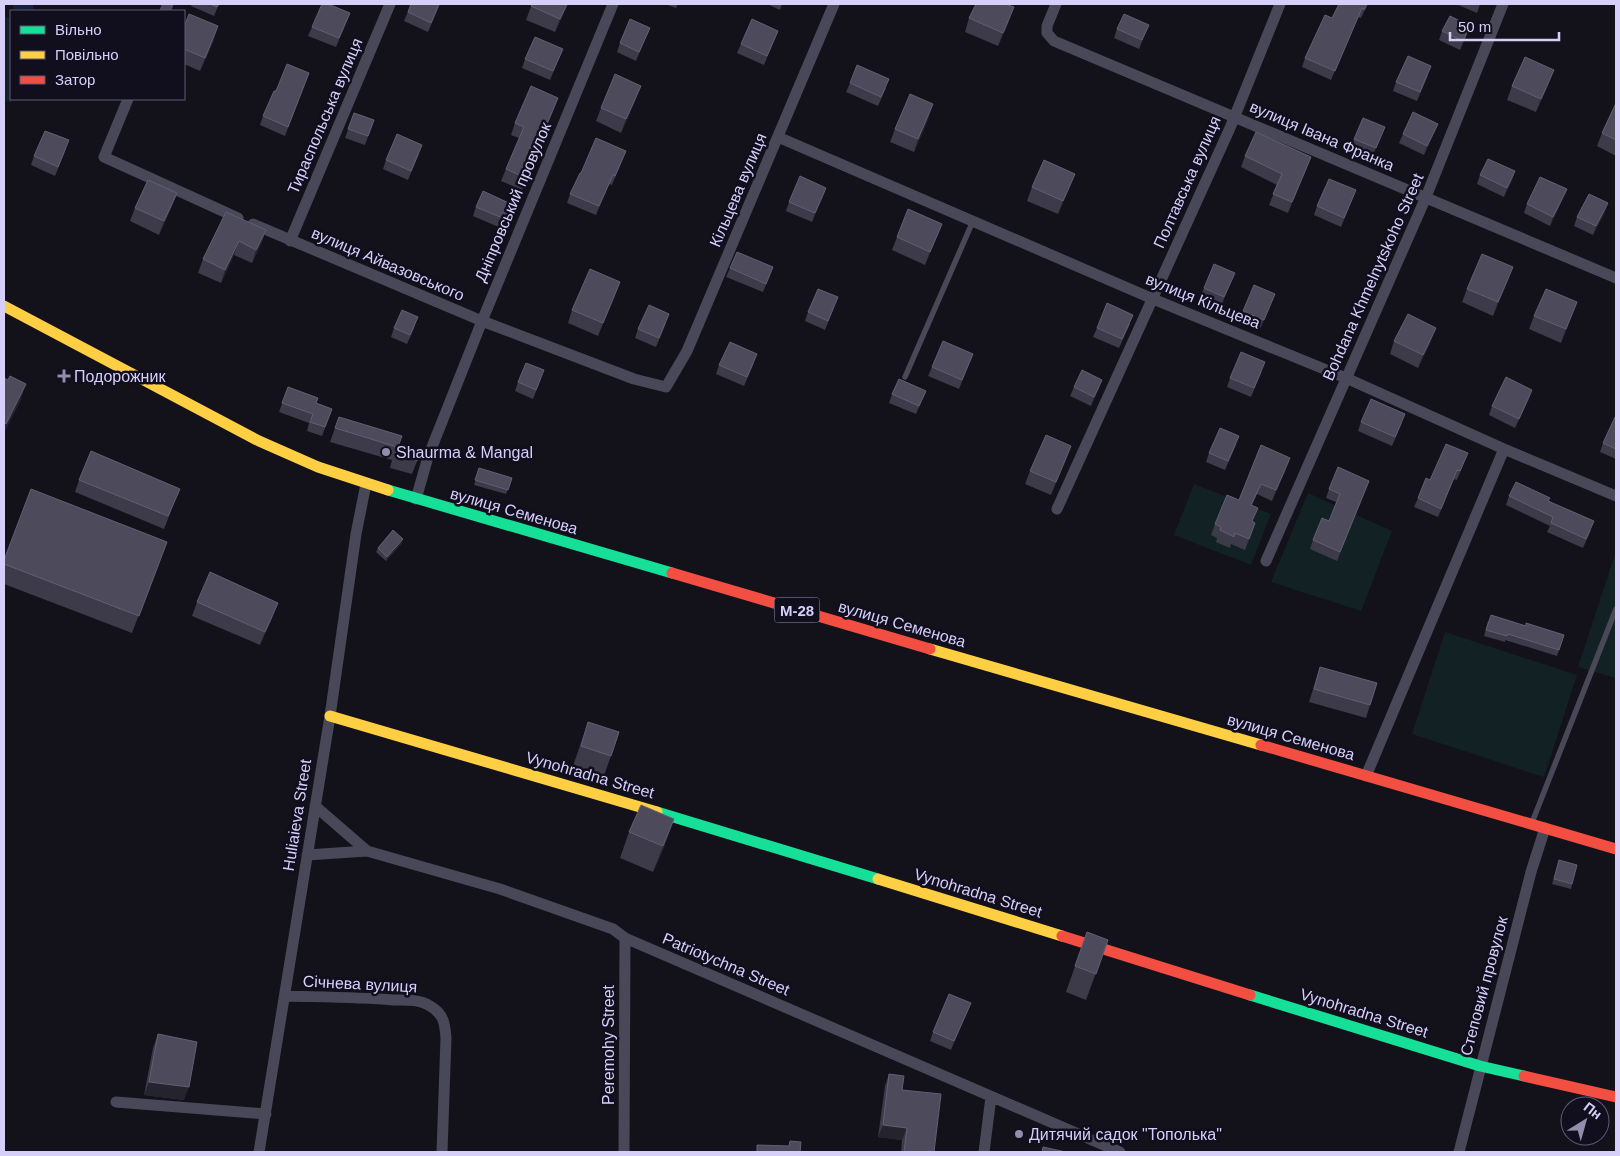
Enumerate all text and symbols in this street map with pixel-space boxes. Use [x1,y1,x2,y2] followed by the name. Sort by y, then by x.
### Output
[10,10,185,100] legend
[1450,10,1559,42] scale bar
[1458,18,1491,35] text: 50 m
[55,21,102,38] text: Вільно
[284,36,366,196] street label: Тираспольська вулиця
[55,46,119,63] text: Повільно
[55,71,95,88] text: Затор
[1247,98,1397,174] street label: вулиця Івана Франка
[1150,113,1224,251] street label: Полтавська вулиця
[472,119,555,284] street label: Дніпровський провулок
[706,131,770,249] street label: Кільцева вулиця
[1319,170,1427,383] street label: Bohdana Khmelnytskoho Street
[309,224,467,304] street label: вулиця Айвазовського
[1143,270,1263,332] street label: вулиця Кільцева
[74,368,166,385] place label: Подорожник
[58,370,70,382] marker: Подорожник
[396,444,533,461] place label: Shaurma & Mangal
[380,446,392,458] marker: Shaurma & Mangal
[448,485,580,537] street label: вулиця Семенова
[774,598,820,622] road number: М-28
[836,598,968,650] street label: вулиця Семенова
[1225,711,1357,763] street label: вулиця Семенова
[524,749,657,802] street label: Vynohradna Street
[280,757,314,872] street label: Huliaieva Street
[912,865,1045,921] street label: Vynohradna Street
[1457,913,1511,1058] street label: Степовий провулок
[660,930,792,999] street label: Patriotychna Street
[302,973,418,995] street label: Січнева вулиця
[600,984,617,1105] street label: Peremohy Street
[1298,985,1431,1041] street label: Vynohradna Street
[1560,1096,1610,1146] north arrow
[1581,1099,1605,1123] text: Пн
[1029,1126,1222,1143] place label: Дитячий садок "Тополька"
[1013,1128,1025,1140] marker: Дитячий садок "Тополька"

